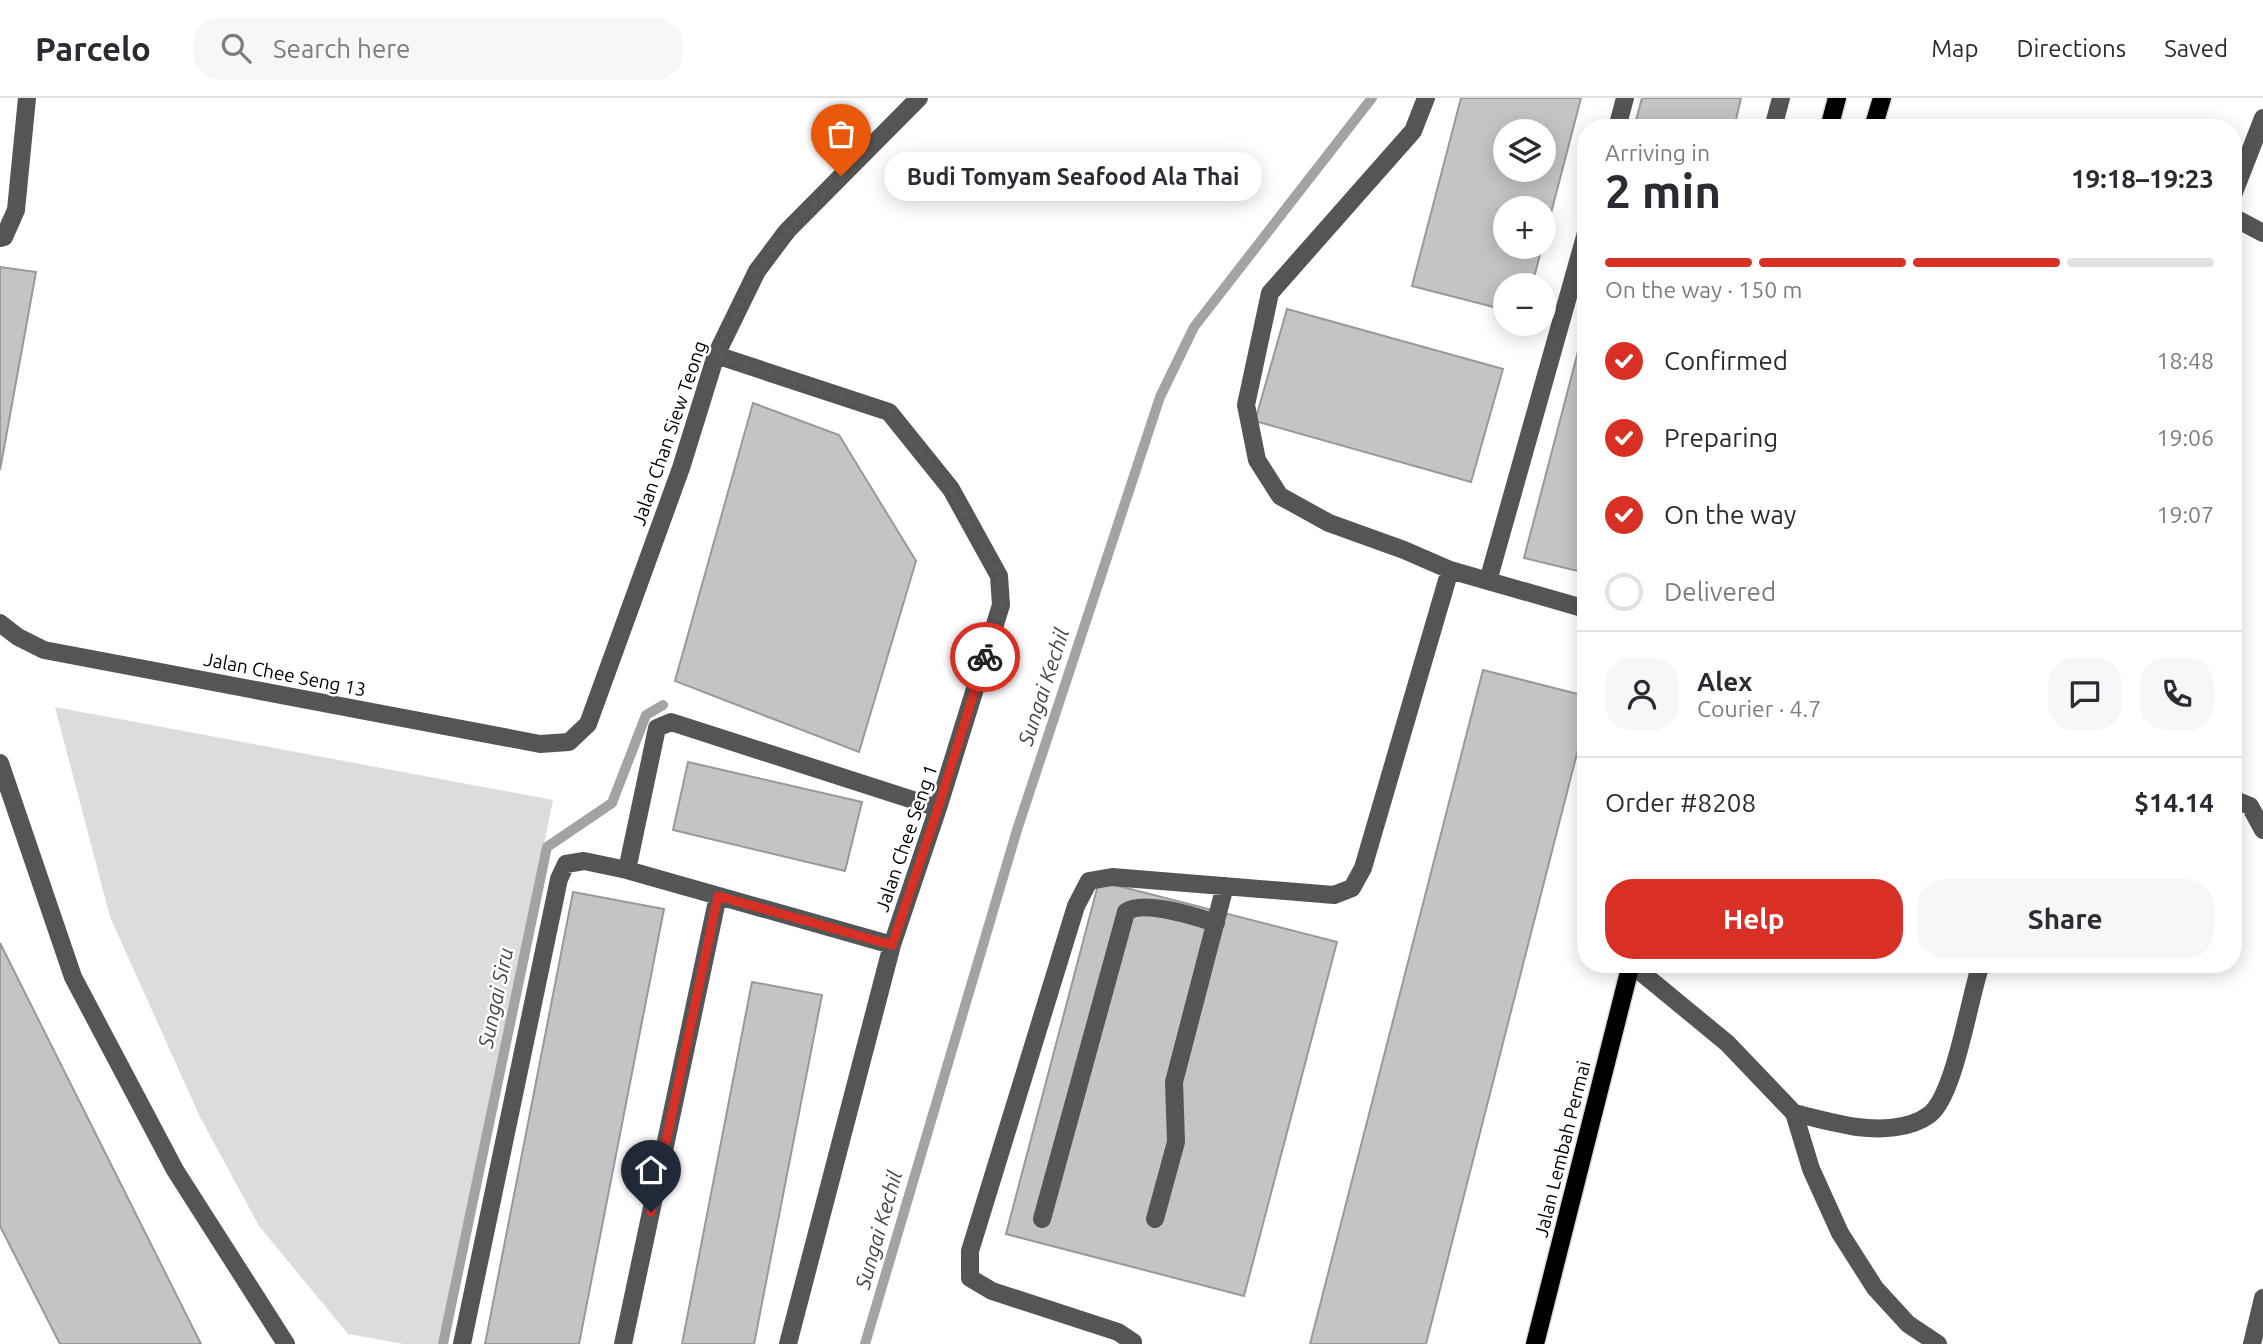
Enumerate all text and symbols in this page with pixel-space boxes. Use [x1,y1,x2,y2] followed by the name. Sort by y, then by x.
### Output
[193,17,683,80] search box
[217,29,255,67] icon: search
[35,30,151,67] text: Parcelo
[273,34,410,63] text: Search here
[1931,35,1978,62] text: Map
[2016,35,2126,62] text: Directions
[2164,35,2228,62] text: Saved
[811,104,871,176] pin
[822,115,860,153] icon: bag
[1493,119,1556,336] map controls
[1493,119,1556,182] button: layers
[1605,140,1710,165] text: Arriving in
[883,152,1261,200] callout: Budi Tomyam Seafood Ala Thai
[907,164,1239,189] text: Budi Tomyam Seafood Ala Thai
[2071,164,2214,193] text: 19:18–19:23
[1605,165,1721,217] text: 2 min
[1493,196,1556,259] button: +
[1493,273,1556,336] button: −
[1605,277,1802,302] text: On the way · 150 m
[627,338,711,528] street label: Jalan Chan Siew Teong
[1605,342,1643,380] icon: check
[1664,346,1788,375] text: Confirmed
[2156,348,2214,373] text: 18:48
[1605,419,1643,457] icon: check
[1664,423,1778,452] text: Preparing
[2156,425,2214,450] text: 19:06
[1605,496,1643,534] icon: check
[1664,500,1796,529] text: On the way
[2156,502,2214,527] text: 19:07
[1664,577,1776,606] text: Delivered
[950,622,1020,692] courier
[1013,625,1073,749] water label: Sungai Kechil
[966,638,1004,676] icon: bike
[202,647,368,701] street label: Jalan Chee Seng 13
[1605,657,1679,731] button: person
[2048,657,2122,731] button: chat
[2140,657,2214,731] button: phone
[1697,667,1752,696] text: Alex
[1697,696,1821,721] text: Courier · 4.7
[870,762,942,914] street label: Jalan Chee Seng 1
[1605,788,1756,817] text: Order #8208
[2134,788,2214,817] text: $14.14
[1605,879,1903,959] button: Help
[1917,879,2214,959] button: Share
[473,946,517,1051] water label: Sungai Siru
[1529,1058,1595,1240] street label: Jalan Lembah Permai
[621,1140,681,1212] pin
[632,1151,670,1189] icon: home
[849,1168,906,1293] water label: Sungai Kechil

